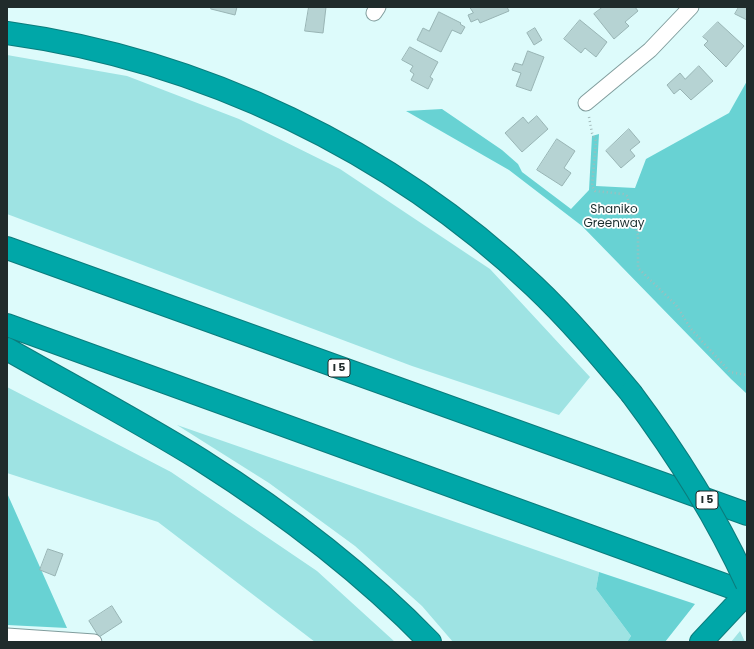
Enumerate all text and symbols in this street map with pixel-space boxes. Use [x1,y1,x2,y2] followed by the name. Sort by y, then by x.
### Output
[583,203,645,231] park label: Shaniko Greenway
[328,359,350,377] road number: I 5
[696,491,718,509] road number: I 5

